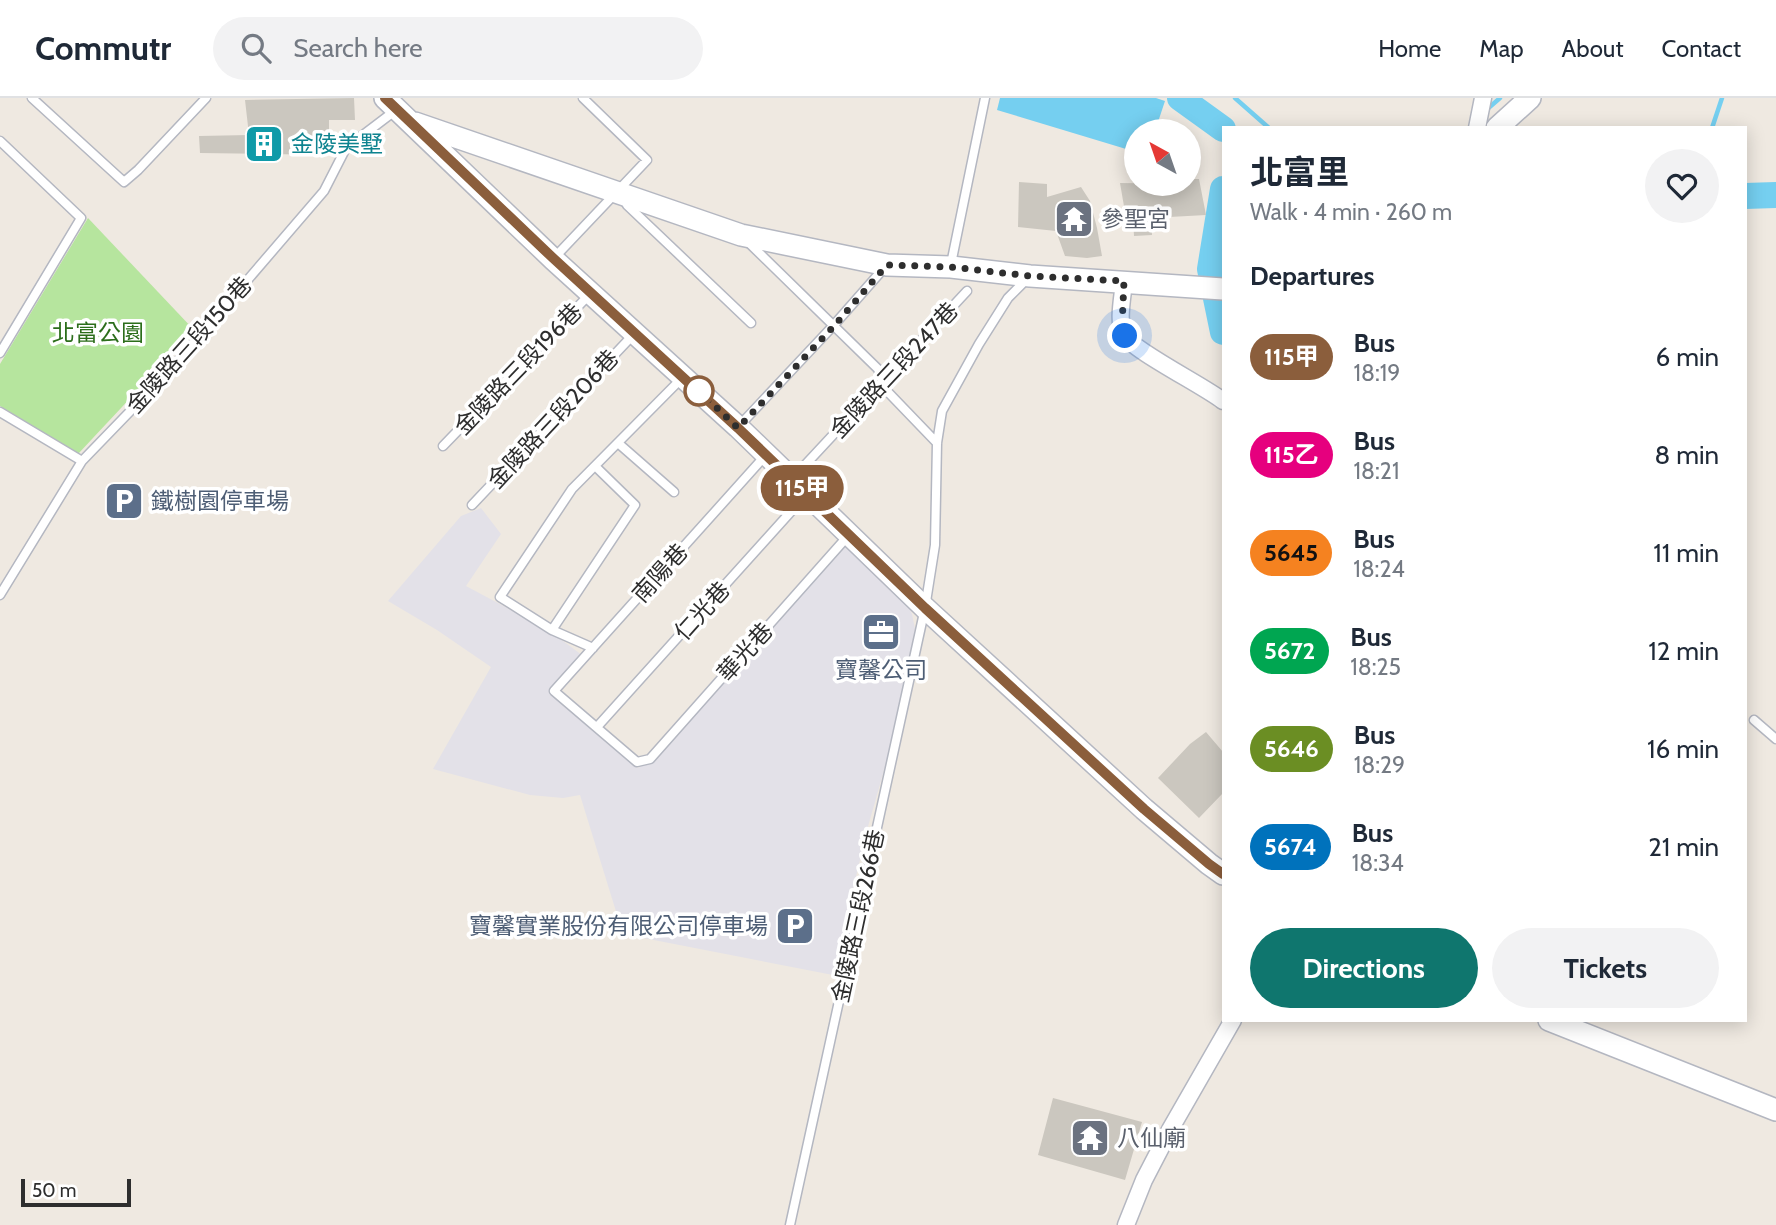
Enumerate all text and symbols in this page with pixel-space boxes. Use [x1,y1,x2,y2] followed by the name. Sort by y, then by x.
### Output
[213,17,703,80] search box
[35,28,171,68] text: Commutr
[237,29,275,67] icon: search
[293,32,422,64] text: Search here
[1378,34,1441,63] text: Home
[1479,34,1524,63] text: Map
[1562,34,1624,63] text: About
[1662,34,1741,63] text: Contact
[1124,119,1200,196] north arrow
[1124,119,1201,196] map controls
[243,123,285,165] building icon: 金陵美墅
[291,130,383,158] place label: 金陵美墅
[1645,149,1719,223] button: heart
[1250,152,1349,192] text: 北富里
[1053,198,1095,240] temple icon: 參聖宮
[1250,198,1452,226] text: Walk · 4 min · 260 m
[1101,205,1170,233] place label: 參聖宮
[1250,260,1374,292] text: Departures
[120,271,258,419] street label: 金陵路三段150巷
[824,296,964,444] street label: 金陵路三段247巷
[448,298,588,440] street label: 金陵路三段196巷
[1107,318,1142,353] your location
[52,319,144,347] park label: 北富公園
[1354,327,1395,359] text: Bus
[1656,341,1719,373] text: 6 min
[1264,342,1319,371] text: 115甲
[482,344,624,494] street label: 金陵路三段206巷
[1354,359,1400,387] text: 18:19
[684,376,714,406] unlabelled marker
[1354,425,1395,457] text: Bus
[1655,439,1719,471] text: 8 min
[1264,440,1319,469] text: 115乙
[1354,457,1399,485] text: 18:21
[753,465,851,511] line badge: 115甲
[775,473,829,502] text: 115甲
[103,480,145,522] parking icon: 鐵樹園停車場
[151,487,289,515] place label: 鐵樹園停車場
[1353,523,1395,555] text: Bus
[1653,537,1719,569] text: 11 min
[627,538,693,608] street label: 南陽巷
[1264,538,1318,567] text: 5645
[1353,555,1405,583] text: 18:24
[669,576,735,646] street label: 仁光巷
[860,611,902,653] office icon: 寶馨公司
[712,617,778,687] street label: 華光巷
[1350,621,1392,653] text: Bus
[1648,635,1719,667] text: 12 min
[1264,636,1315,665] text: 5672
[1350,653,1401,681] text: 18:25
[835,656,927,684] place label: 寶馨公司
[1354,719,1395,751] text: Bus
[1647,733,1719,765] text: 16 min
[1264,734,1319,763] text: 5646
[1354,751,1405,779] text: 18:29
[1352,817,1393,849] text: Bus
[826,827,890,1005] street label: 金陵路三段266巷
[1648,831,1719,863] text: 21 min
[1264,832,1317,861] text: 5674
[1352,849,1404,877] text: 18:34
[774,905,816,947] parking icon: 寶馨實業股份有限公司停車場
[469,912,768,940] place label: 寶馨實業股份有限公司停車場
[1250,928,1478,1008] button: Directions
[1492,928,1719,1008] button: Tickets
[1069,1117,1111,1159] temple icon: 八仙廟
[1117,1124,1186,1152] place label: 八仙廟
[21,1176,131,1208] scale bar
[32,1179,76,1202] text: 50 m

